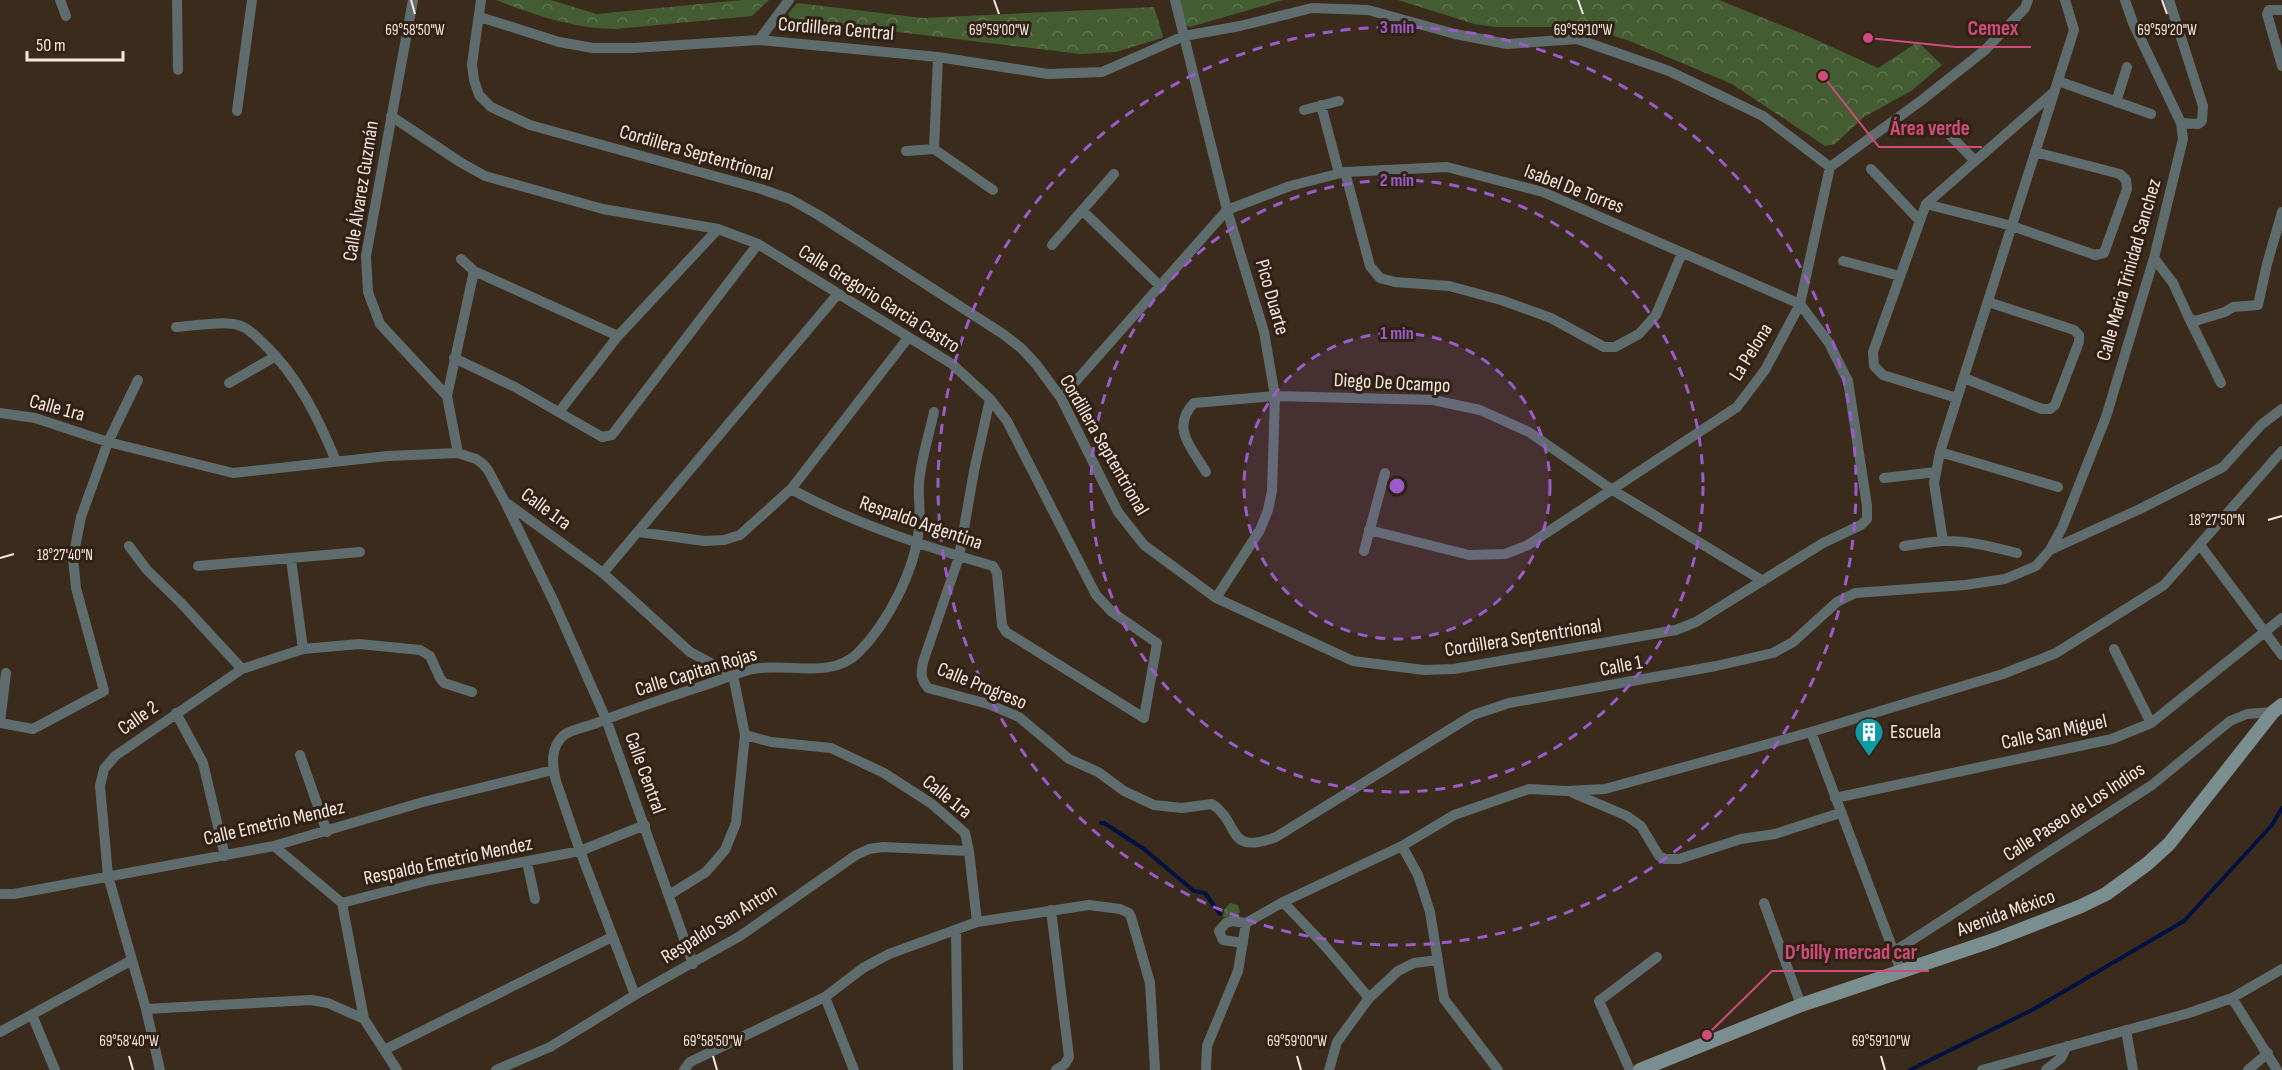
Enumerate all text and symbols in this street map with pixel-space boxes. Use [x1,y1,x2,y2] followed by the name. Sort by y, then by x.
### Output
[1956,8,2031,47] callout: Cemex
[777,12,895,46] street label: Cordillera Central
[1968,16,2019,41] text: Cemex
[1380,17,1414,38] text: 3 min
[385,21,445,40] text: 69°58'50"W
[969,21,1029,40] text: 69°59'00"W
[1554,21,1613,40] text: 69°59'10"W
[2137,21,2197,40] text: 69°59'20"W
[27,24,123,62] scale bar
[36,35,66,56] text: 50 m
[1879,108,1982,147] callout: Área verde
[1889,116,1970,141] text: Área verde
[338,119,384,263] street label: Calle Álvarez Guzmán
[617,120,775,186] street label: Cordillera Septentrional
[1521,159,1627,219] street label: Isabel De Torres
[1380,170,1414,191] text: 2 min
[2092,176,2166,364] street label: Calle Maria Trinidad Sanchez
[794,240,964,358] street label: Calle Gregorio Garcia Castro
[1250,256,1294,338] street label: Pico Duarte
[1724,319,1778,385] street label: La Pelona
[1380,323,1414,344] text: 1 min
[1333,368,1451,398] street label: Diego De Ocampo
[1054,370,1154,520] street label: Cordillera Septentrional
[27,389,87,427] street label: Calle 1ra
[1387,476,1407,496] centre of rings
[516,483,576,535] street label: Calle 1ra
[856,491,986,555] street label: Respaldo Argentina
[2189,511,2245,530] text: 18°27'50"N
[37,546,93,565] text: 18°27'40"N
[1443,614,1603,662] street label: Cordillera Septentrional
[632,642,760,702] street label: Calle Capitan Rojas
[1598,650,1644,682] street label: Calle 1
[934,657,1030,715] street label: Calle Progreso
[113,696,163,740] street label: Calle 2
[1999,709,2109,755] street label: Calle San Miguel
[1853,716,1885,758] building icon: Escuela
[1890,720,1941,744] place label: Escuela
[619,729,671,817] street label: Calle Central
[1999,757,2149,867] street label: Calle Paseo de Los Indios
[918,770,976,824] street label: Calle 1ra
[201,795,347,851] street label: Calle Emetrio Mendez
[361,831,535,891] street label: Respaldo Emetrio Mendez
[657,879,781,969] street label: Respaldo San Anton
[1953,884,2058,942] street label: Avenida México
[1772,932,1929,971] callout: D’billy mercad car
[1785,940,1918,965] text: D’billy mercad car
[99,1032,159,1051] text: 69°58'40"W
[683,1032,743,1051] text: 69°58'50"W
[1267,1032,1327,1051] text: 69°59'00"W
[1852,1032,1911,1051] text: 69°59'10"W

